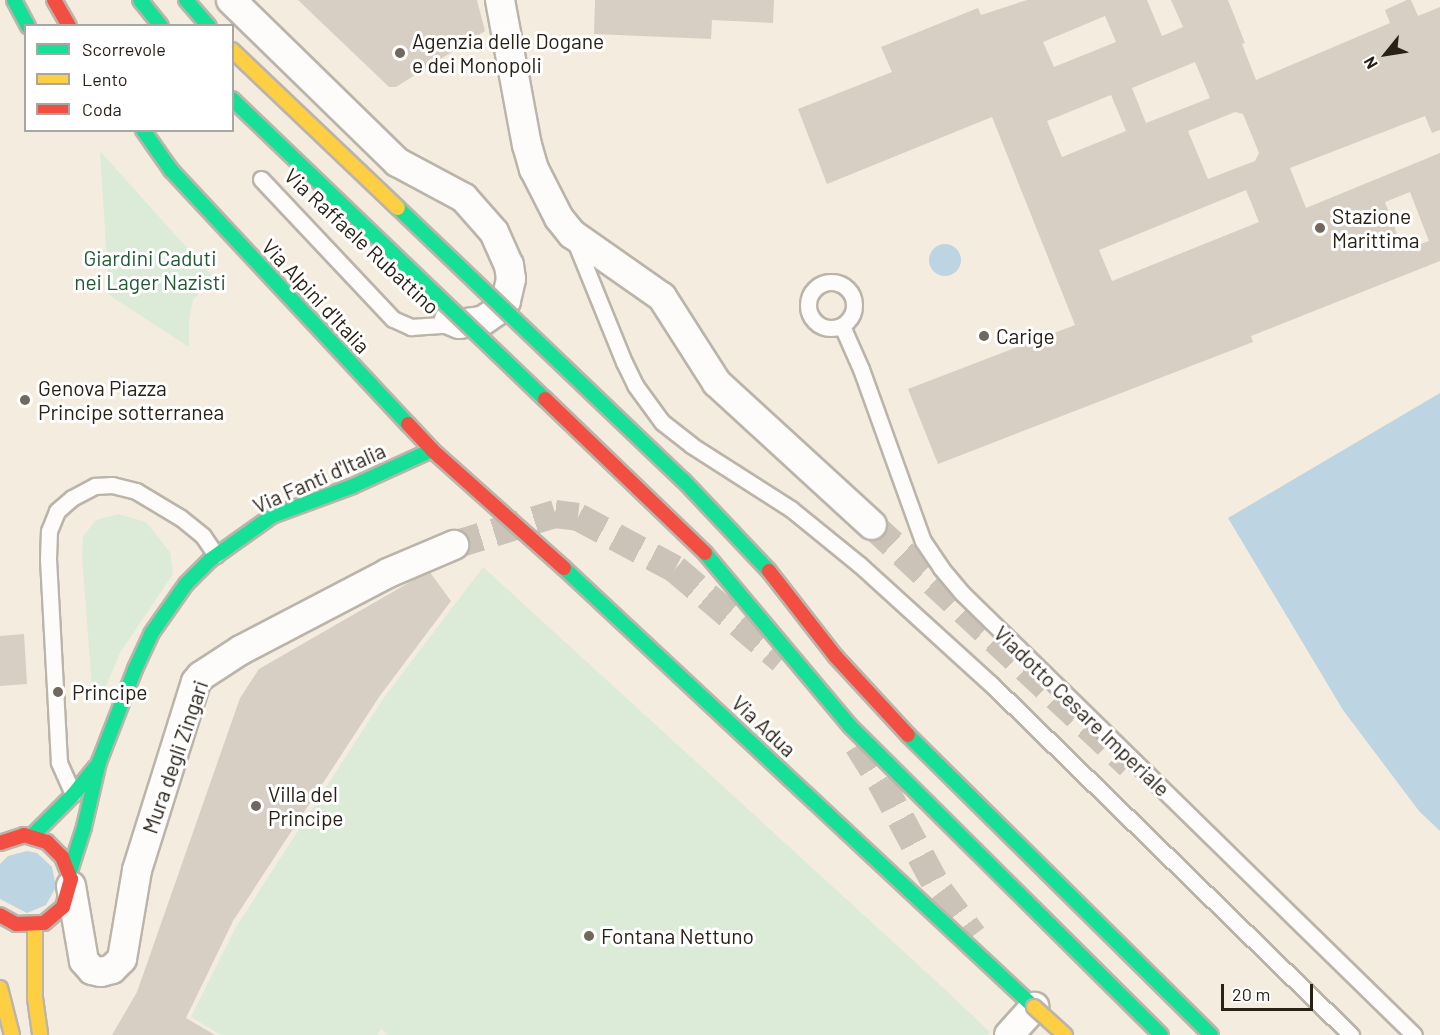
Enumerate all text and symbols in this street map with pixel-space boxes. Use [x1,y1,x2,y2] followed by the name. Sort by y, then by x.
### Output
[24,24,234,132] legend
[1356,24,1416,84] north arrow
[412,28,604,78] place label: Agenzia delle Dogane e dei Monopoli
[82,38,166,60] text: Scorrevole
[393,46,407,60] marker: Agenzia delle Dogane e dei Monopoli
[1359,54,1381,73] text: N
[82,68,128,90] text: Lento
[82,98,122,120] text: Coda
[279,163,445,319] street label: Via Raffaele Rubattino
[1332,203,1419,253] place label: Stazione Marittima
[1313,221,1327,235] marker: Stazione Marittima
[257,234,375,358] street label: Via Alpini d'Italia
[74,245,226,295] park label: Giardini Caduti nei Lager Nazisti
[996,323,1055,349] place label: Carige
[977,329,991,343] marker: Carige
[38,375,224,425] place label: Genova Piazza Principe sotterranea
[16,391,34,409] marker: Genova Piazza Principe sotterranea
[249,438,389,518] street label: Via Fanti d'Italia
[989,620,1175,802] street label: Viadotto Cesare Imperiale
[137,677,213,837] street label: Mura degli Zingari
[72,679,148,705] place label: Principe
[49,683,67,701] marker: Principe
[727,690,801,762] street label: Via Adua
[268,781,344,831] place label: Villa del Principe
[249,799,263,813] marker: Villa del Principe
[601,923,754,949] place label: Fontana Nettuno
[582,929,596,943] marker: Fontana Nettuno
[1224,972,1316,1010] scale bar
[1232,983,1270,1005] text: 20 m

